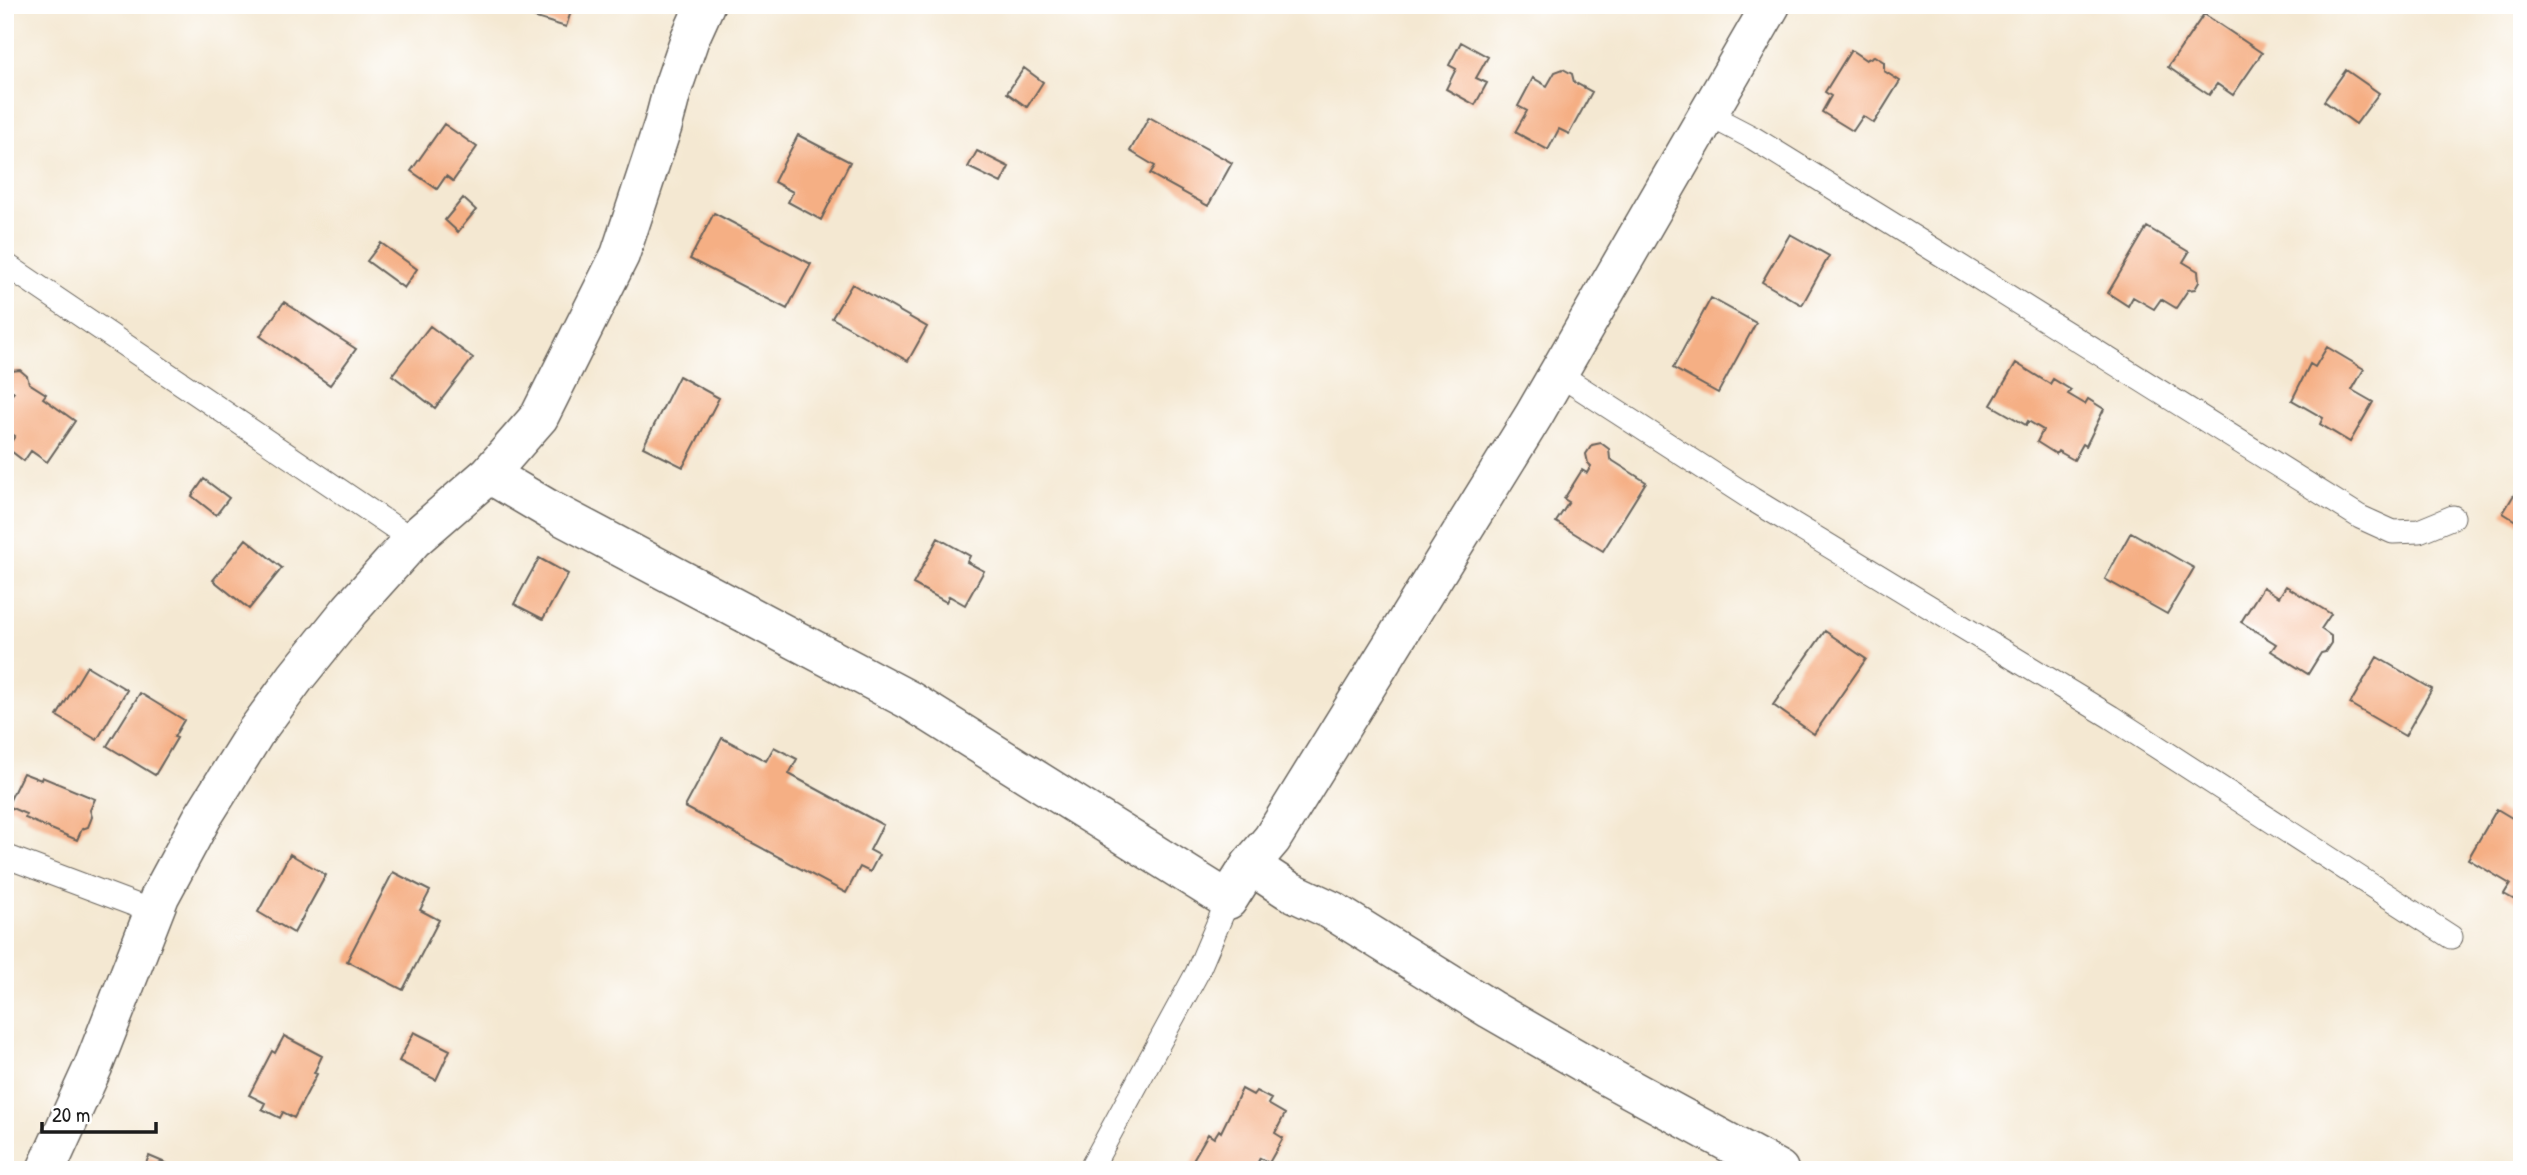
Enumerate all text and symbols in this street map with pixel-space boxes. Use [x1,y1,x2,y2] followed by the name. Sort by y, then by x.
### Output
[42,1091,156,1135] scale bar
[52,1100,90,1129] text: 20 m

